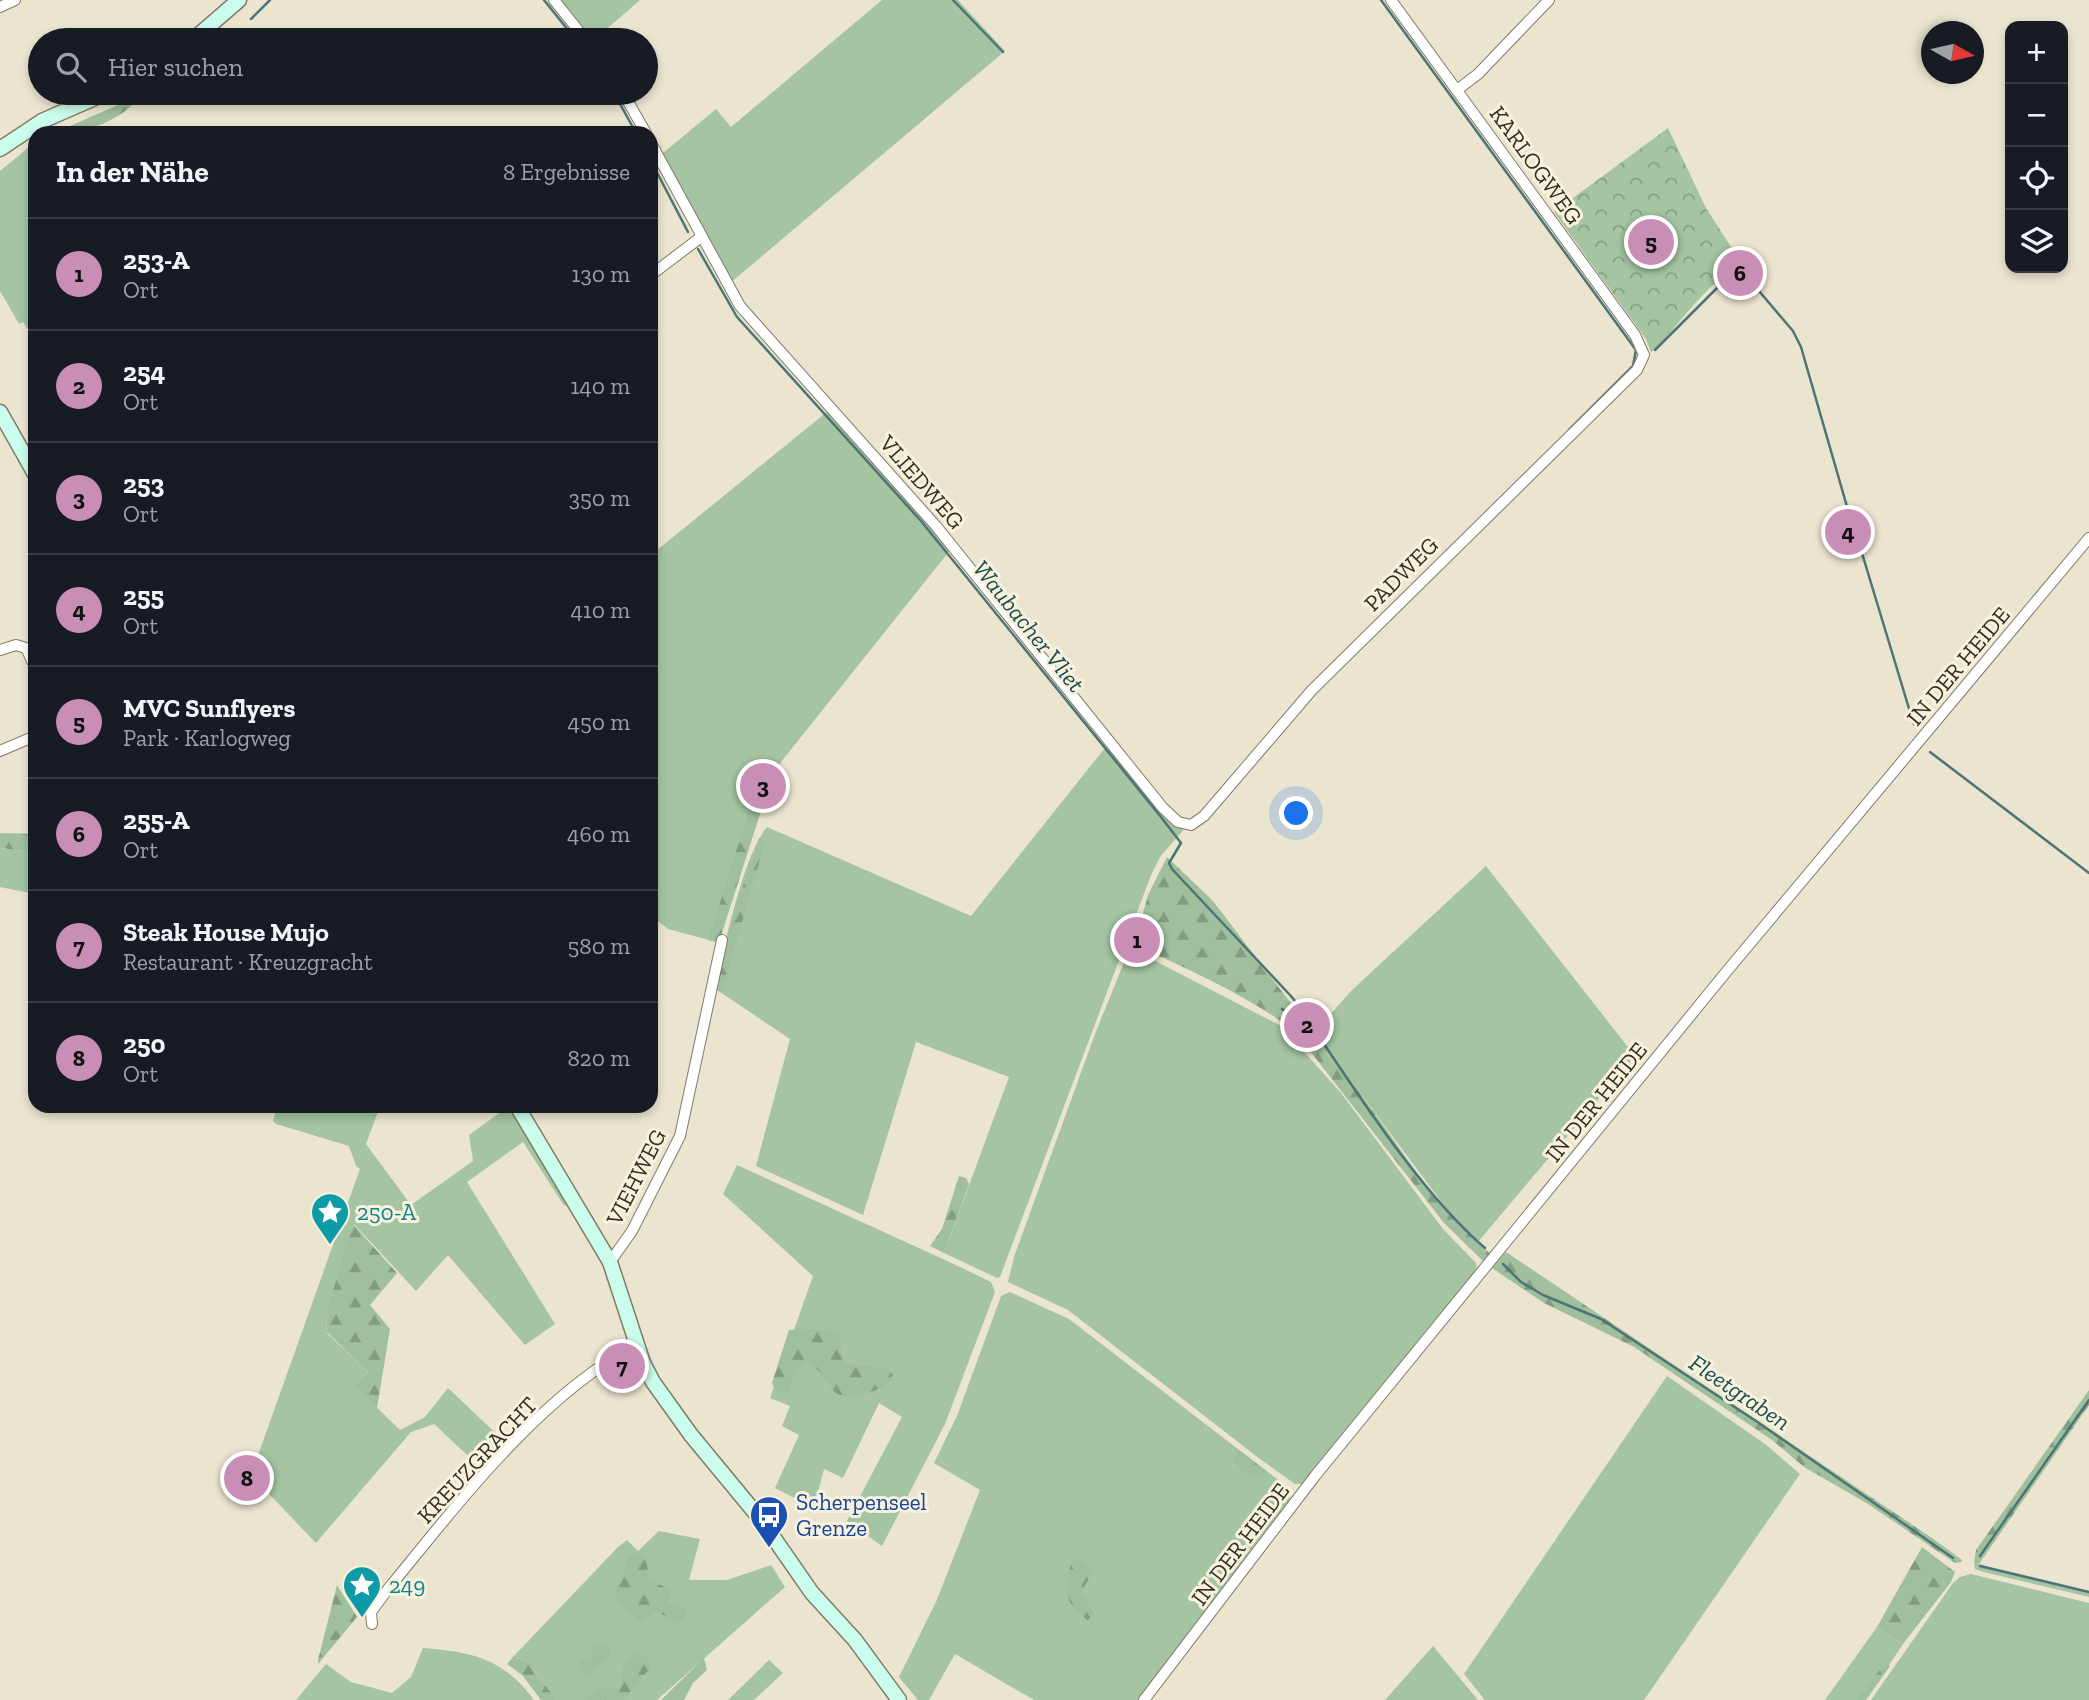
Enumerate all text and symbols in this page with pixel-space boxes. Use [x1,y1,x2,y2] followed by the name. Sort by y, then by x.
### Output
[1921,21,1984,84] north arrow
[2005,21,2068,273] map controls
[2005,21,2068,84] button: +
[28,28,658,105] search box
[52,48,90,86] icon: search
[108,51,243,83] text: Hier suchen
[2005,84,2068,147] button: −
[1484,100,1588,230] street label: KARLOGWEG
[2005,147,2068,210] button: locate
[56,154,209,190] text: In der Nähe
[503,158,630,186] text: 8 Ergebnisse
[2005,210,2068,273] button: layers
[1628,216,1674,268] pin: 5
[123,244,190,276] text: 253-A
[1717,247,1763,299] pin: 6
[74,260,84,288] text: 1
[572,260,630,288] text: 130 m
[123,276,158,304] text: Ort
[123,356,165,388] text: 254
[73,372,85,400] text: 2
[570,372,630,400] text: 140 m
[123,388,158,416] text: Ort
[873,429,970,535] street label: VLIEDWEG
[123,468,164,500] text: 253
[73,484,85,512] text: 3
[569,484,630,512] text: 350 m
[123,500,158,528] text: Ort
[1825,506,1871,558] pin: 4
[1358,531,1444,617] street label: PADWEG
[967,554,1091,698] water label: Waubacher Vliet
[123,580,164,612] text: 255
[72,596,86,624] text: 4
[570,596,630,624] text: 410 m
[1900,601,2016,731] street label: IN DER HEIDE
[123,612,158,640] text: Ort
[123,692,296,724] text: MVC Sunflyers
[73,708,85,736] text: 5
[568,708,630,736] text: 450 m
[123,724,291,752] text: Park · Karlogweg
[740,760,786,812] pin: 3
[1279,796,1313,830] your location
[123,804,190,836] text: 255-A
[73,820,85,848] text: 6
[567,820,630,848] text: 460 m
[123,836,158,864] text: Ort
[1114,914,1160,966] pin: 1
[123,916,329,948] text: Steak House Mujo
[73,932,85,960] text: 7
[568,932,630,960] text: 580 m
[123,948,373,976] text: Restaurant · Kreuzgracht
[1284,999,1330,1051] pin: 2
[123,1028,166,1060] text: 250
[1539,1036,1653,1168] street label: IN DER HEIDE
[73,1044,85,1072] text: 8
[567,1044,630,1072] text: 820 m
[123,1060,158,1088] text: Ort
[599,1124,672,1231] street label: VIEHWEG
[309,1191,351,1246] place icon: 250-A
[357,1198,417,1226] place label: 250-A
[599,1340,645,1392] pin: 7
[1684,1348,1796,1436] water label: Fleetgraben
[411,1391,543,1529] street label: KREUZGRACHT
[224,1452,270,1504] pin: 8
[1185,1477,1295,1611] street label: IN DER HEIDE
[796,1488,927,1542] place label: Scherpenseel Grenze
[748,1494,790,1549] bus stop icon: Scherpenseel Grenze
[341,1564,383,1619] place icon: 249
[389,1571,425,1599] place label: 249

